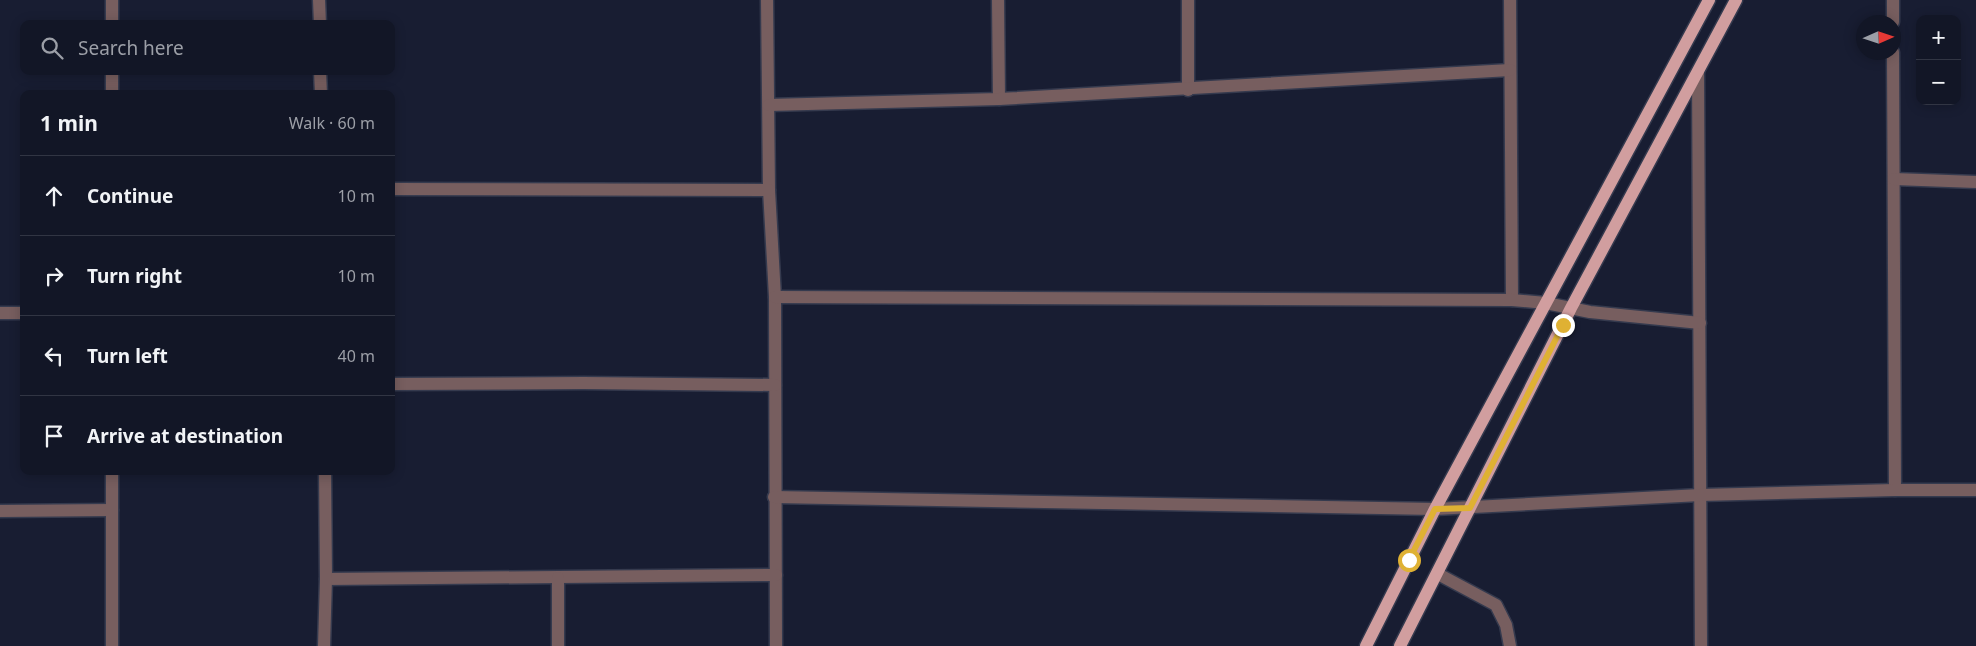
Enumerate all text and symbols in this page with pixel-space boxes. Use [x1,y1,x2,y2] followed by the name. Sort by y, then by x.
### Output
[1856,15,1901,60] north arrow
[1916,15,1961,105] map controls
[1916,15,1961,60] button: +
[20,20,395,75] search box
[38,34,66,62] icon: search
[78,35,184,61] text: Search here
[1916,60,1961,105] button: −
[40,109,98,137] text: 1 min
[289,112,375,134] text: Walk · 60 m
[40,182,68,210] icon: ahead
[87,183,173,209] text: Continue
[338,185,375,207] text: 10 m
[40,262,68,290] icon: right
[87,263,182,289] text: Turn right
[338,265,375,287] text: 10 m
[1552,314,1575,337] route end
[40,342,68,370] icon: left
[87,343,168,369] text: Turn left
[338,345,375,367] text: 40 m
[40,422,68,450] icon: arrive
[87,423,283,449] text: Arrive at destination
[1398,549,1421,572] route start

